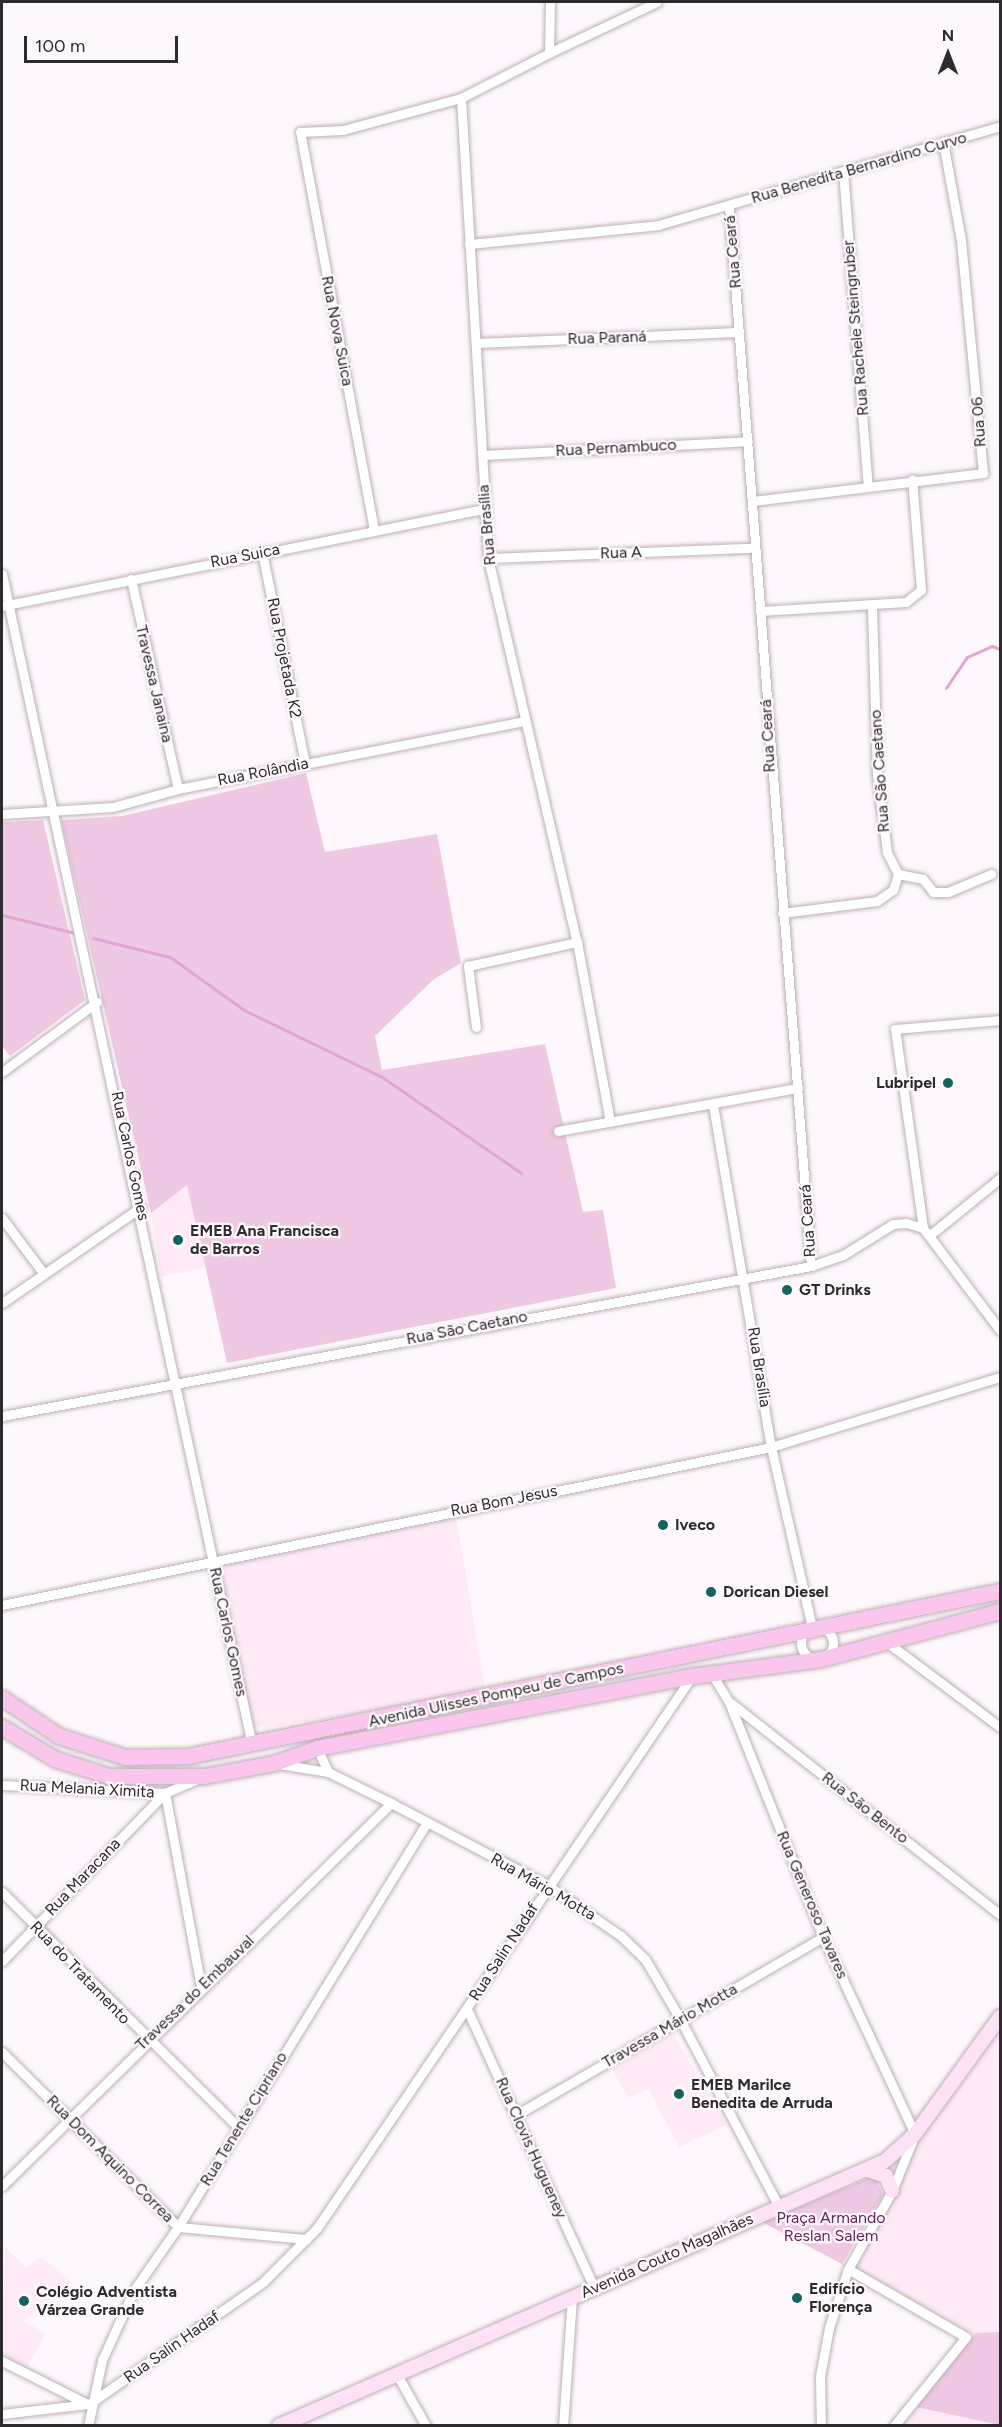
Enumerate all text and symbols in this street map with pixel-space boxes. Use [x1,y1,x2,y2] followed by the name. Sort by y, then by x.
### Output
[27,24,182,62] scale bar
[918,24,978,84] north arrow
[942,26,954,45] text: N
[35,35,85,57] text: 100 m
[749,128,969,208] street label: Rua Benedita Bernardino Curvo
[720,215,746,289] street label: Rua Ceará
[839,239,873,417] street label: Rua Rachele Steingruber
[317,274,357,388] street label: Rua Nova Suica
[567,327,647,349] street label: Rua Paraná
[968,396,990,448] street label: Rua 06
[555,435,677,461] street label: Rua Pernambuco
[474,484,500,566] street label: Rua Brasília
[209,540,281,572] street label: Rua Suica
[600,543,642,563] street label: Rua A
[263,596,305,720] street label: Rua Projetada K2
[131,624,177,744] street label: Travessa Janaina
[757,699,779,773] street label: Rua Ceará
[866,709,894,833] street label: Rua São Caetano
[216,754,310,790] street label: Rua Rolândia
[876,1073,936,1093] place label: Lubripel
[941,1076,955,1090] marker: Lubripel
[107,1090,153,1222] street label: Rua Carlos Gomes
[796,1184,820,1258] street label: Rua Ceará
[190,1221,339,1259] place label: EMEB Ana Francisca de Barros
[171,1233,185,1247] marker: EMEB Ana Francisca de Barros
[799,1280,871,1300] place label: GT Drinks
[780,1283,794,1297] marker: GT Drinks
[405,1307,529,1349] street label: Rua São Caetano
[743,1326,775,1408] street label: Rua Brasília
[449,1481,559,1521] street label: Rua Bom Jesus
[675,1515,715,1535] place label: Iveco
[656,1518,670,1532] marker: Iveco
[205,1566,251,1698] street label: Rua Carlos Gomes
[723,1582,828,1602] place label: Dorican Diesel
[704,1585,718,1599] marker: Dorican Diesel
[367,1659,625,1731] street label: Avenida Ulisses Pompeu de Campos
[818,1768,912,1848] street label: Rua São Bento
[19,1776,155,1802] street label: Rua Melania Ximita
[772,1828,852,1982] street label: Rua Generoso Tavares
[41,1834,125,1920] street label: Rua Maracana
[487,1849,599,1925] street label: Rua Mário Motta
[465,1899,543,2005] street label: Rua Salin Nadaf
[26,1917,134,2029] street label: Rua do Tratamento
[132,1931,258,2055] street label: Travessa do Embauval
[599,1980,741,2072] street label: Travessa Mário Motta
[196,2048,292,2190] street label: Rua Tenente Cipriano
[491,2074,571,2222] street label: Rua Clovis Hugueney
[691,2075,833,2113] place label: EMEB Marilce Benedita de Arruda
[672,2087,686,2101] marker: EMEB Marilce Benedita de Arruda
[42,2091,178,2227] street label: Rua Dom Aquino Correa
[776,2208,886,2246] park label: Praça Armando Reslan Salem
[578,2209,756,2303] street label: Avenida Couto Magalhães
[809,2279,872,2317] place label: Edifício Florença
[36,2282,177,2320] place label: Colégio Adventista Várzea Grande
[790,2291,804,2305] marker: Edifício Florença
[17,2294,31,2308] marker: Colégio Adventista Várzea Grande
[120,2307,224,2387] street label: Rua Salin Hadaf

